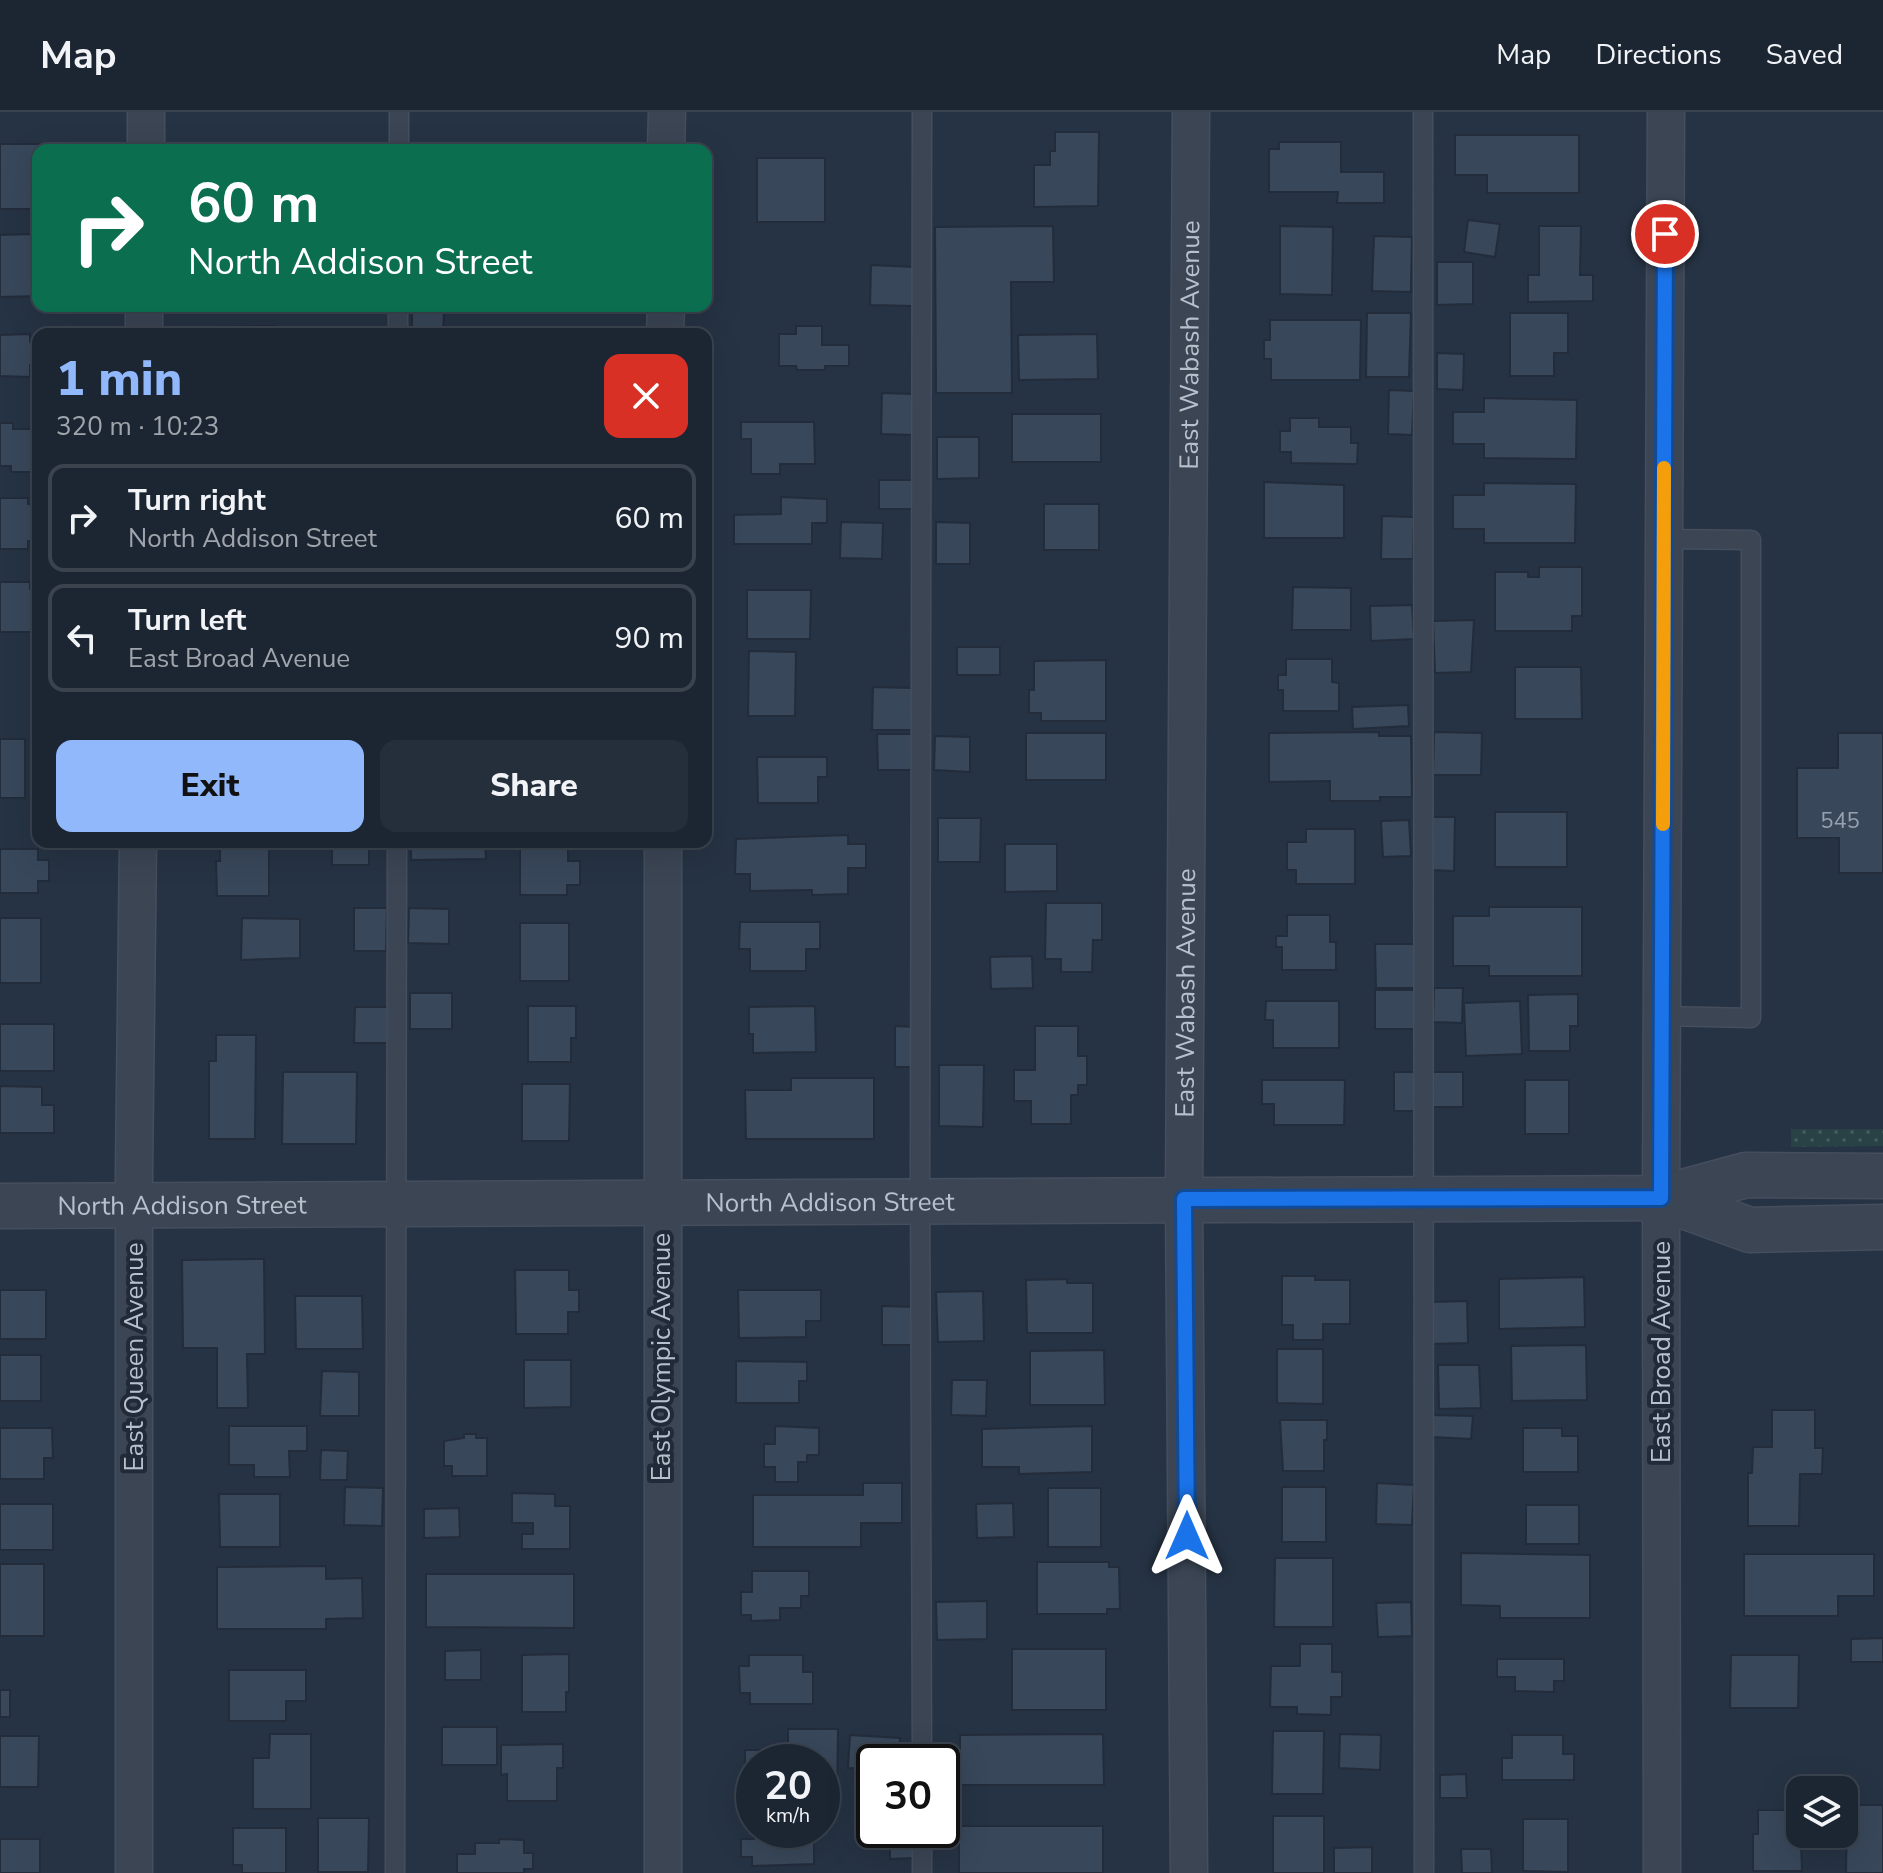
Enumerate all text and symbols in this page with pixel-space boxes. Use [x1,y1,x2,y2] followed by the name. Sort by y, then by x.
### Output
[40,30,117,81] text: Map
[1496,36,1551,74] text: Map
[1595,36,1722,74] text: Directions
[1766,36,1843,74] text: Saved
[188,165,319,242] text: 60 m
[56,176,160,280] icon: right
[1631,200,1699,268] pin
[1643,212,1687,256] icon: arrive
[1172,220,1208,470] street label: East Wabash Avenue
[188,238,532,287] text: North Addison Street
[56,346,182,412] text: 1 min
[604,354,688,438] button: close
[56,409,219,444] text: 320 m · 10:23
[128,480,266,521] text: Turn right
[60,496,104,540] icon: right
[615,498,684,539] text: 60 m
[128,521,377,556] text: North Addison Street
[128,600,246,641] text: Turn left
[60,616,104,660] icon: left
[615,618,684,659] text: 90 m
[128,641,350,676] text: East Broad Avenue
[56,740,364,832] button: Exit
[380,740,688,832] button: Share
[1820,806,1860,836] house number: 545
[1168,868,1204,1118] street label: East Wabash Avenue
[705,1184,955,1221] street label: North Addison Street
[57,1188,307,1224] street label: North Addison Street
[644,1233,679,1481] street label: East Olympic Avenue
[1644,1241,1679,1463] street label: East Broad Avenue
[117,1242,152,1472] street label: East Queen Avenue
[1145,1494,1229,1578] position arrow
[856,1744,960,1848] speed limit sign: 30
[764,1759,812,1813] text: 20
[1786,1776,1858,1848] map controls
[1786,1776,1858,1848] button: layers
[766,1802,810,1829] text: km/h

